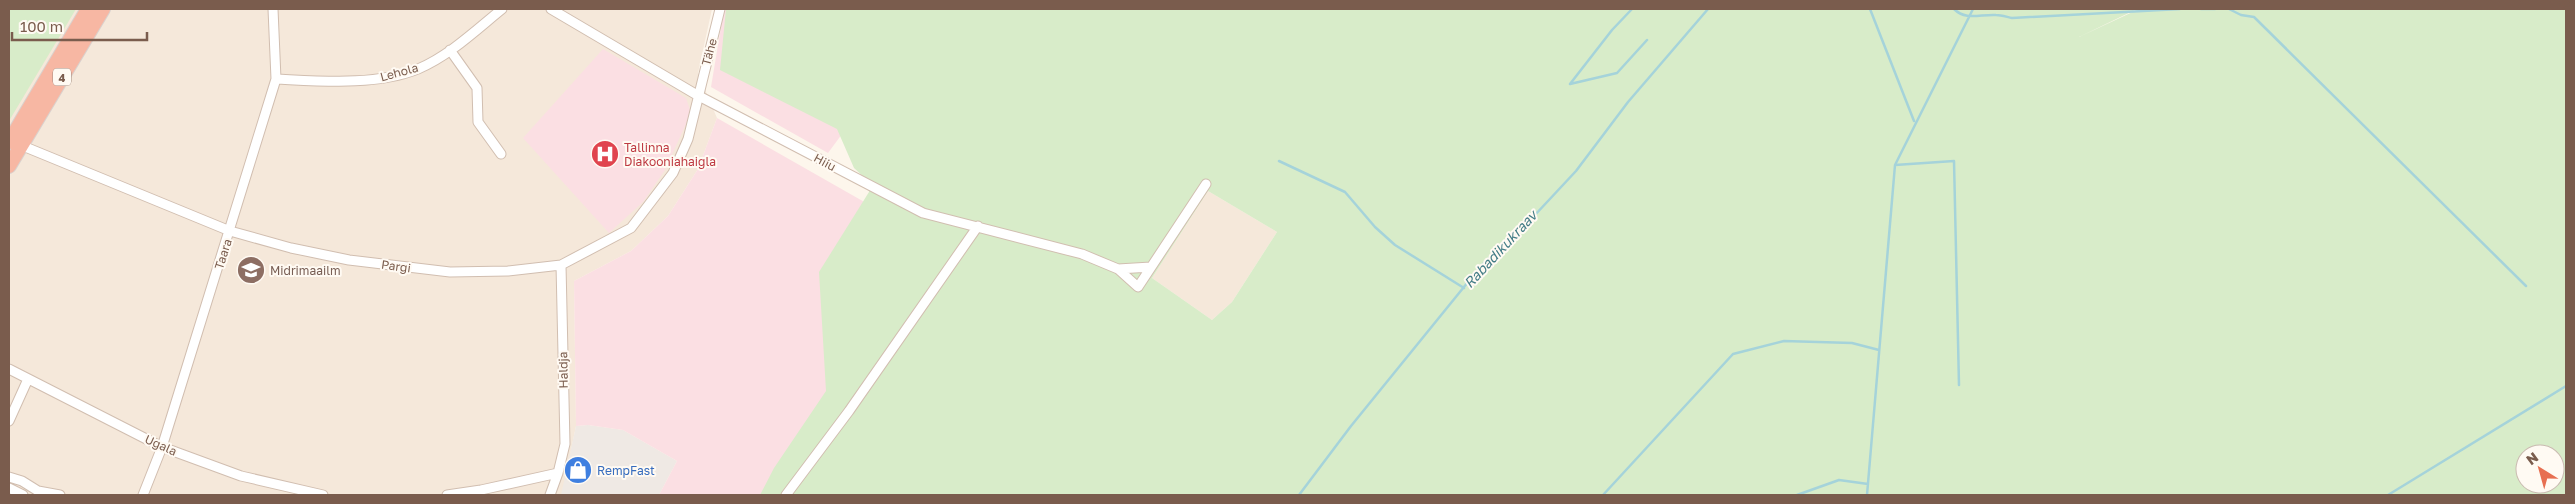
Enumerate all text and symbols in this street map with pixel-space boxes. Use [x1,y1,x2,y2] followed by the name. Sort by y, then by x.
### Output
[12,10,148,42] scale bar
[20,17,63,35] text: 100 m
[698,37,720,67] street label: Tähe
[378,60,420,84] street label: Lehola
[53,68,71,86] road number: 4
[590,139,620,169] hospital icon: Tallinna Diakooniahaigla
[624,140,716,169] place label: Tallinna Diakooniahaigla
[811,150,839,174] street label: Hiiu
[1460,205,1542,291] water label: Rabadikukraav
[211,237,235,271] street label: Taara
[236,255,266,285] school or university icon: Midrimaailm
[380,257,412,275] street label: Pargi
[270,263,341,278] place label: Midrimaailm
[555,351,571,389] street label: Haldja
[143,431,179,459] street label: Ugala
[2515,444,2565,494] north arrow
[2523,448,2541,468] text: N
[563,455,593,485] shop icon: RempFast
[597,463,655,478] place label: RempFast

